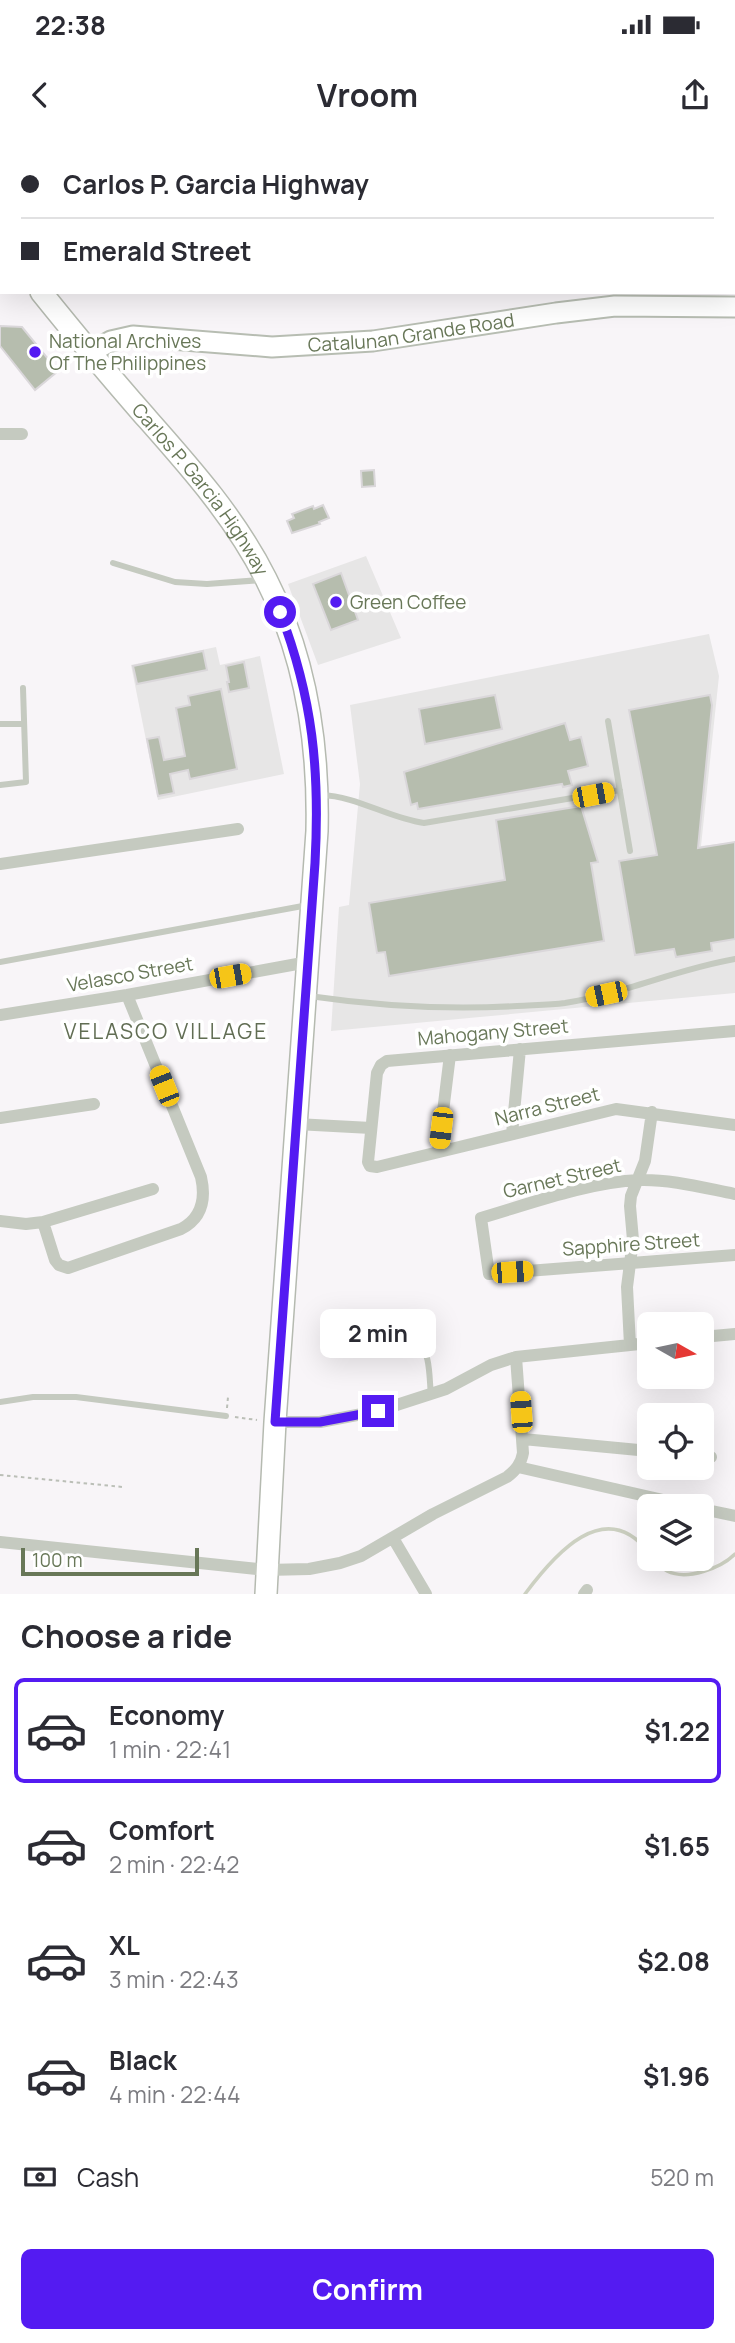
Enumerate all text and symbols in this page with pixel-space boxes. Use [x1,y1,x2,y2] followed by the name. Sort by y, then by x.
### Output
[35,7,106,43] text: 22:38
[317,73,418,117] text: Vroom
[21,76,59,114] icon: back
[676,76,714,114] icon: share
[63,166,369,202] text: Carlos P. Garcia Highway
[63,233,252,269] text: Emerald Street
[307,307,516,358] street label: Catalunan Grande Road
[49,328,206,376] place label: National Archives Of The Philippines
[27,344,43,360] marker: National Archives Of The Philippines
[126,397,275,580] street label: Carlos P. Garcia Highway
[350,589,466,615] place label: Green Coffee
[328,594,344,610] marker: Green Coffee
[264,596,296,628] route start
[571,781,616,809] car
[65,950,195,998] street label: Velasco Street
[208,962,253,990] car
[584,979,629,1009] car
[416,1012,570,1052] street label: Mahogany Street
[64,1017,268,1045] district label: VELASCO VILLAGE
[147,1063,182,1109] car
[492,1080,602,1132] street label: Narra Street
[429,1106,454,1150] car
[500,1152,624,1204] street label: Garnet Street
[561,1226,701,1262] street label: Sapphire Street
[491,1260,534,1284] car
[320,1310,436,1358] callout: 2 min
[637,1312,714,1390] north arrow
[637,1312,714,1571] map controls
[348,1317,408,1349] text: 2 min
[510,1390,533,1434] car
[362,1395,394,1427] route end
[637,1403,714,1480] button: locate
[637,1494,714,1571] button: layers
[21,1545,200,1577] scale bar
[32,1547,83,1573] text: 100 m
[21,1614,232,1658] text: Choose a ride
[109,1697,224,1733] text: Economy
[25,1699,88,1762] icon: car
[644,1713,710,1749] text: $1.22
[109,1733,231,1765] text: 1 min · 22:41
[109,1812,215,1848] text: Comfort
[25,1814,88,1877] icon: car
[644,1828,710,1864] text: $1.65
[109,1848,239,1880] text: 2 min · 22:42
[109,1927,140,1963] text: XL
[25,1929,88,1992] icon: car
[637,1943,710,1979] text: $2.08
[109,1963,239,1995] text: 3 min · 22:43
[109,2042,177,2078] text: Black
[25,2044,88,2107] icon: car
[643,2058,710,2094] text: $1.96
[109,2078,241,2110] text: 4 min · 22:44
[21,2158,59,2196] icon: cash
[77,2159,139,2195] text: Cash
[650,2161,714,2193] text: 520 m
[21,2249,714,2329] button: Confirm

